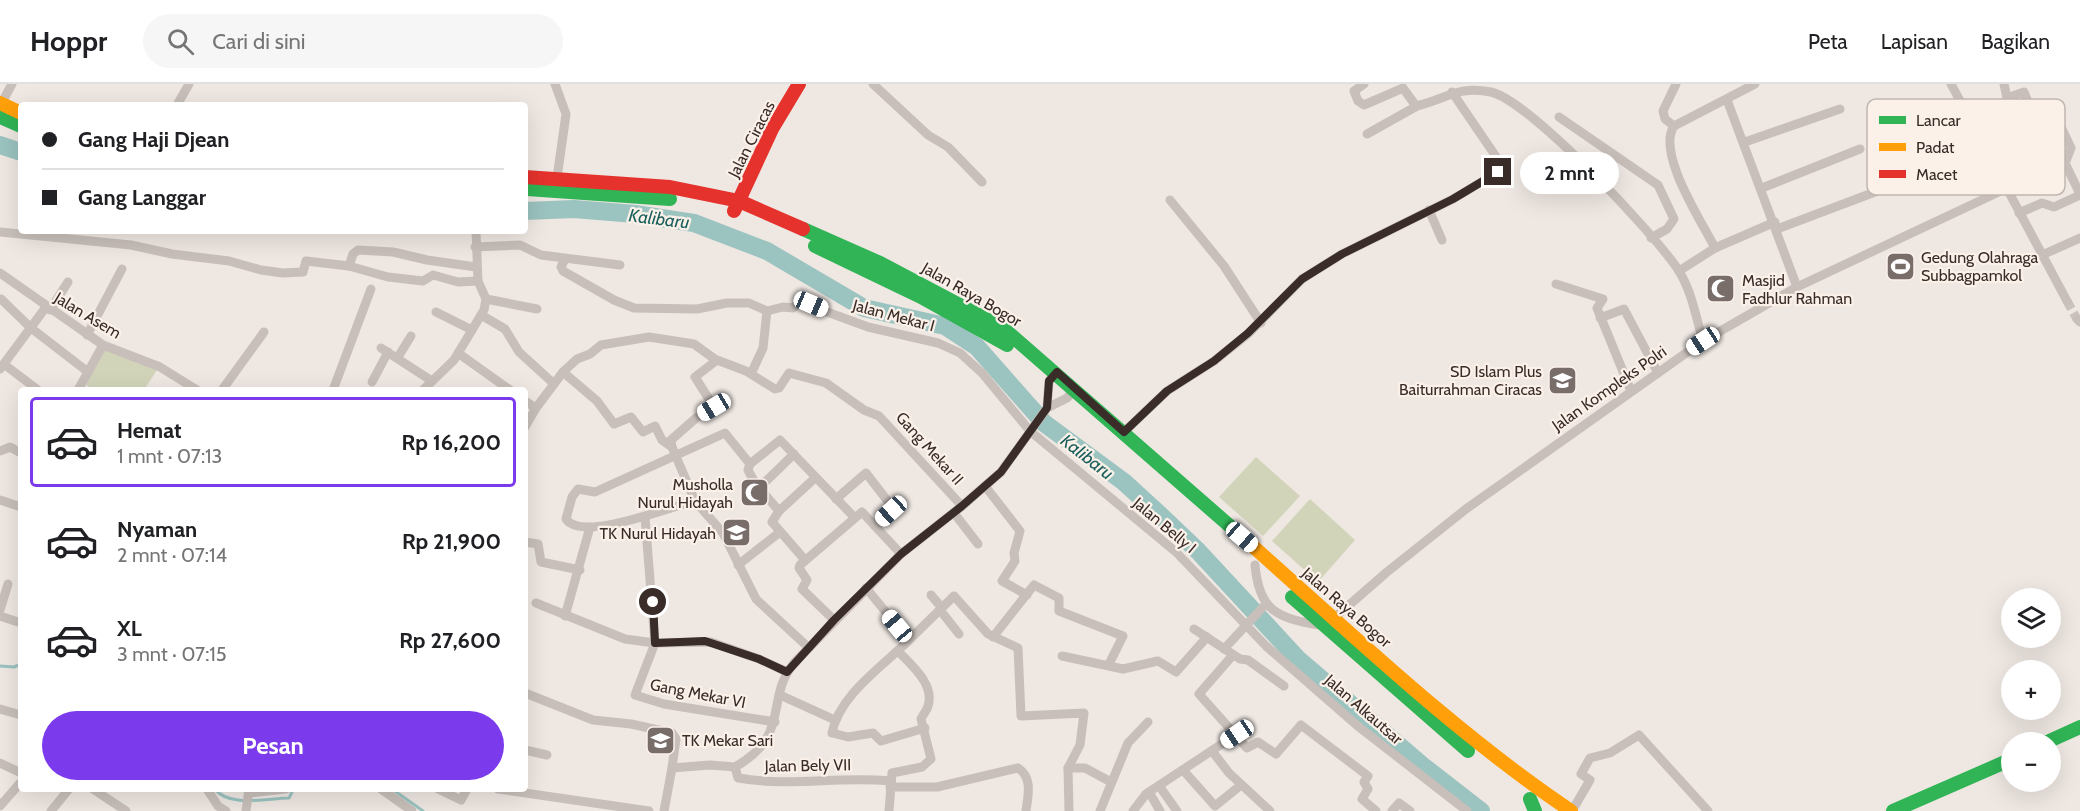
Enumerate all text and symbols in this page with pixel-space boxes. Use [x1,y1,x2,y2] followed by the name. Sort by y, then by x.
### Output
[143,14,563,68] search box
[30,24,107,58] text: Hoppr
[164,25,197,58] icon: search
[212,28,306,55] text: Cari di sini
[1808,29,1848,54] text: Peta
[1881,29,1948,54] text: Lapisan
[1981,29,2050,54] text: Bagikan
[724,97,779,182] street label: Jalan Ciracas
[1867,99,2065,195] legend
[1916,111,1962,130] text: Lancar
[78,126,229,153] text: Gang Haji Djean
[1916,138,1955,157] text: Padat
[1519,151,1618,193] callout: 2 mnt
[1484,158,1511,185] route end
[1544,161,1595,185] text: 2 mnt
[1916,165,1958,184] text: Macet
[78,184,206,211] text: Gang Langgar
[627,204,691,234] water label: Kalibaru
[1921,248,2039,285] place label: Gedung Olahraga Subbagpamkol
[1884,250,1916,282] sports icon: Gedung Olahraga Subbagpamkol
[918,258,1026,331] street label: Jalan Raya Bogor
[1742,271,1852,308] place label: Masjid Fadhlur Rahman
[1705,273,1737,305] mosque icon: Masjid Fadhlur Rahman
[50,288,124,343] street label: Jalan Asem
[791,289,831,319] car
[850,295,937,336] street label: Jalan Mekar I
[1683,324,1723,358] car
[1548,342,1670,436] street label: Jalan Kompleks Polri
[1399,362,1542,399] place label: SD Islam Plus Baiturrahman Ciracas
[1547,364,1579,396] school or university icon: SD Islam Plus Baiturrahman Ciracas
[694,390,734,424] car
[892,408,967,489] street label: Gang Mekar II
[45,415,99,469] icon: car
[117,417,182,444] text: Hemat
[402,429,501,456] text: Rp 16,200
[1056,430,1118,484] water label: Kalibaru
[117,444,222,468] text: 1 mnt · 07:13
[638,475,733,512] place label: Musholla Nurul Hidayah
[738,477,770,509] mosque icon: Musholla Nurul Hidayah
[872,492,910,530] car
[1128,493,1200,557] street label: Jalan Belly I
[45,514,99,568] icon: car
[117,516,197,543] text: Nyaman
[721,517,753,549] school or university icon: TK Nurul Hidayah
[1223,518,1261,556] car
[599,524,716,543] place label: TK Nurul Hidayah
[402,528,501,555] text: Rp 21,900
[117,543,227,567] text: 2 mnt · 07:14
[1297,563,1396,652] street label: Jalan Raya Bogor
[639,588,666,615] route start
[2001,588,2061,792] map controls
[2001,588,2061,648] button: layers
[879,606,915,646] car
[45,613,99,667] icon: car
[117,615,142,642] text: XL
[399,627,501,654] text: Rp 27,600
[117,642,227,666] text: 3 mnt · 07:15
[2001,660,2061,720] button: +
[1320,670,1407,749] street label: Jalan Alkautsar
[648,675,747,712] street label: Gang Mekar VI
[42,711,504,780] button: Pesan
[1217,716,1257,752] car
[645,724,677,756] school or university icon: TK Mekar Sari
[682,731,773,750] place label: TK Mekar Sari
[2001,732,2061,792] button: −
[764,755,851,776] street label: Jalan Bely VII

